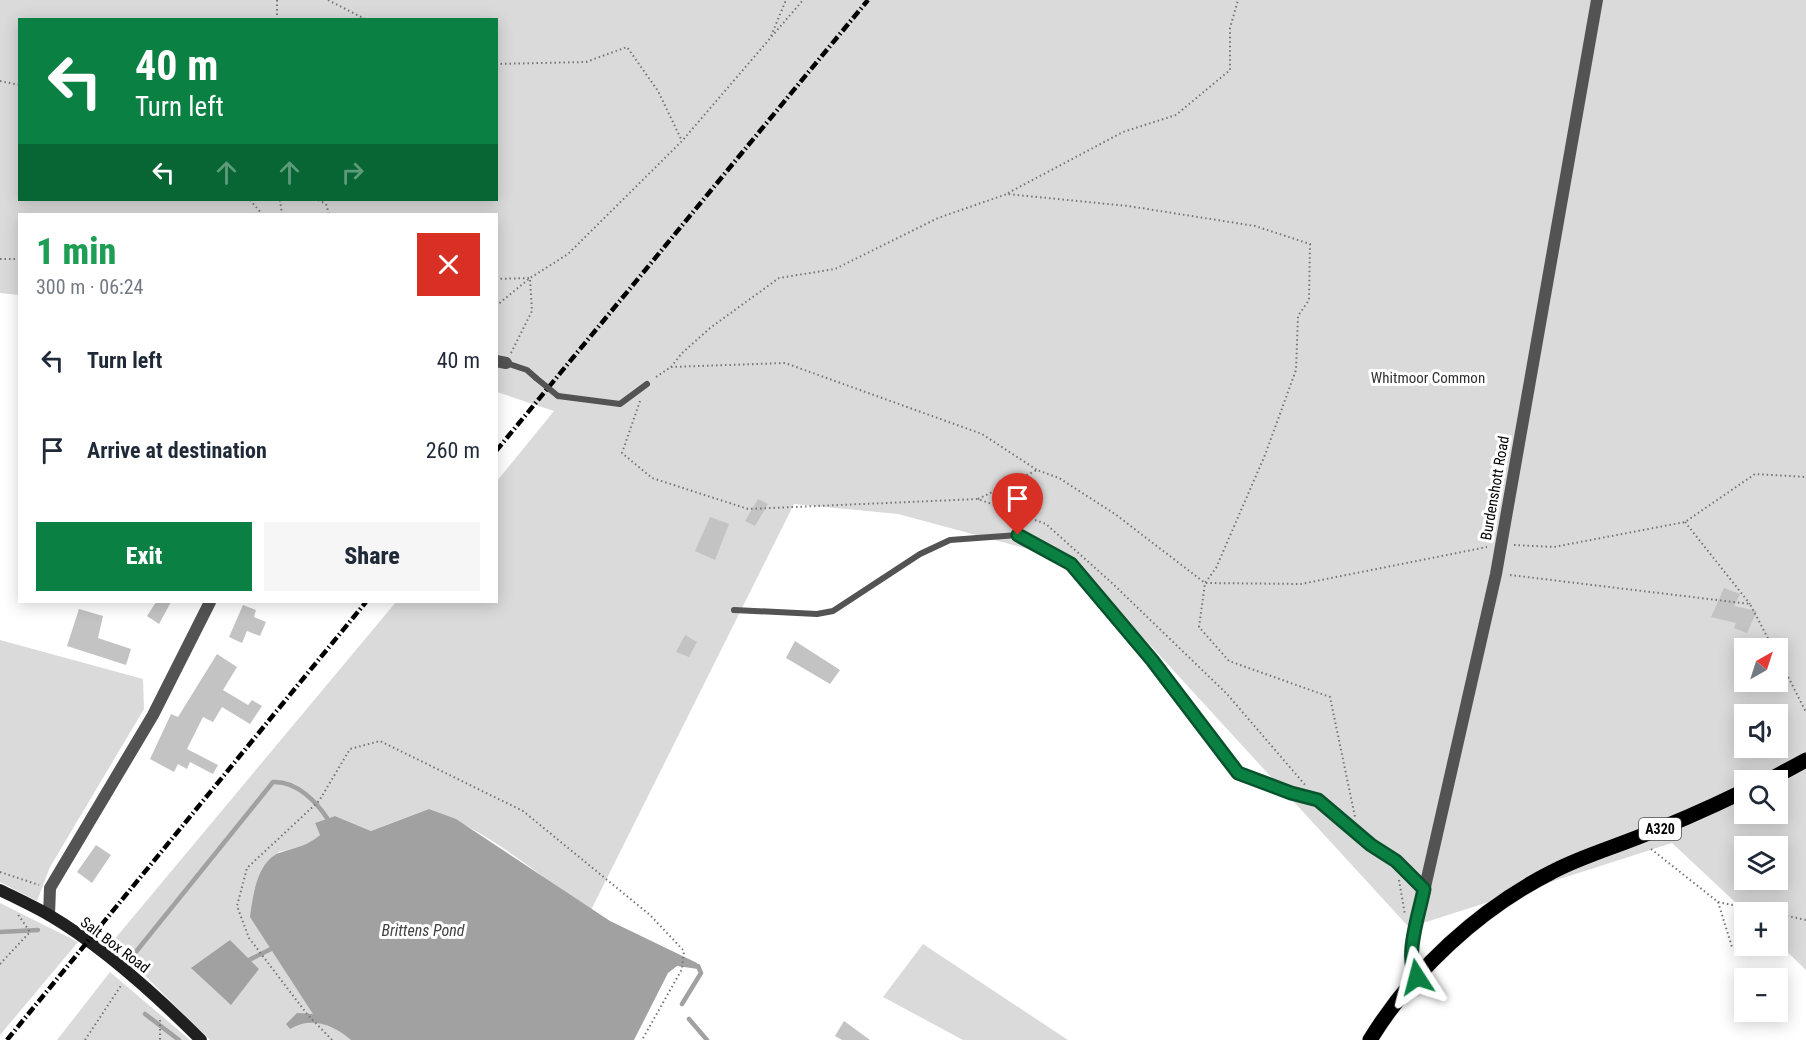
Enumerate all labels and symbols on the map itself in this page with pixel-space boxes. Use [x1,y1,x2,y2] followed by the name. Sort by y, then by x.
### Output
[1371,369,1485,387] park label: Whitmoor Common
[1477,434,1513,542] street label: Burdenshott Road
[992,473,1043,535] pin
[1734,638,1788,692] north arrow
[1639,818,1681,840] road number: A320
[77,913,153,977] street label: Salt Box Road
[382,921,465,940] water label: Brittens Pond
[1385,945,1449,1009] position arrow

